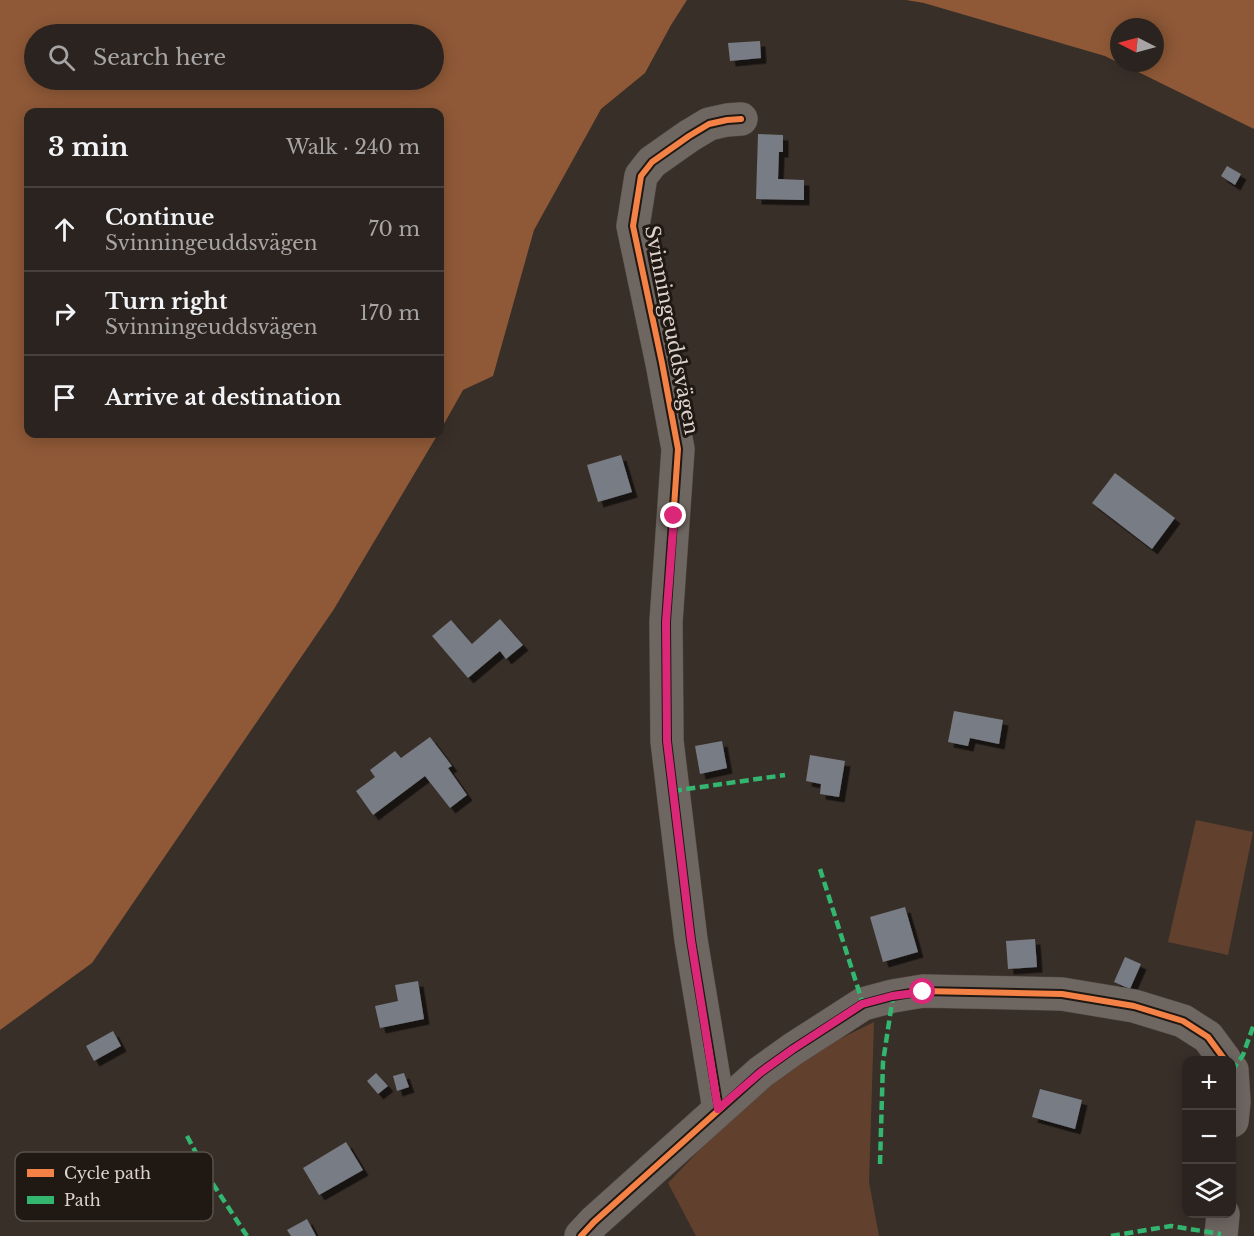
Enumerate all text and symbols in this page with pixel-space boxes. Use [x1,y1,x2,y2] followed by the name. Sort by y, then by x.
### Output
[1110,18,1164,72] north arrow
[24,24,444,90] search box
[45,41,78,74] icon: search
[93,44,226,71] text: Search here
[48,131,129,163] text: 3 min
[286,135,420,159] text: Walk · 240 m
[105,204,214,231] text: Continue
[48,213,81,246] icon: ahead
[368,217,420,241] text: 70 m
[640,223,704,437] street label: Svinningeuddsvägen
[105,231,318,255] text: Svinningeuddsvägen
[105,288,227,315] text: Turn right
[48,297,81,330] icon: right
[360,301,420,325] text: 170 m
[105,315,318,339] text: Svinningeuddsvägen
[48,381,81,414] icon: arrive
[105,384,342,411] text: Arrive at destination
[660,502,686,528] route end
[909,978,935,1004] route start
[1182,1056,1236,1218] map controls
[1182,1056,1236,1110] button: +
[1182,1110,1236,1164] button: −
[15,1152,213,1221] legend
[64,1163,151,1183] text: Cycle path
[1182,1164,1236,1218] button: layers
[64,1190,101,1210] text: Path

